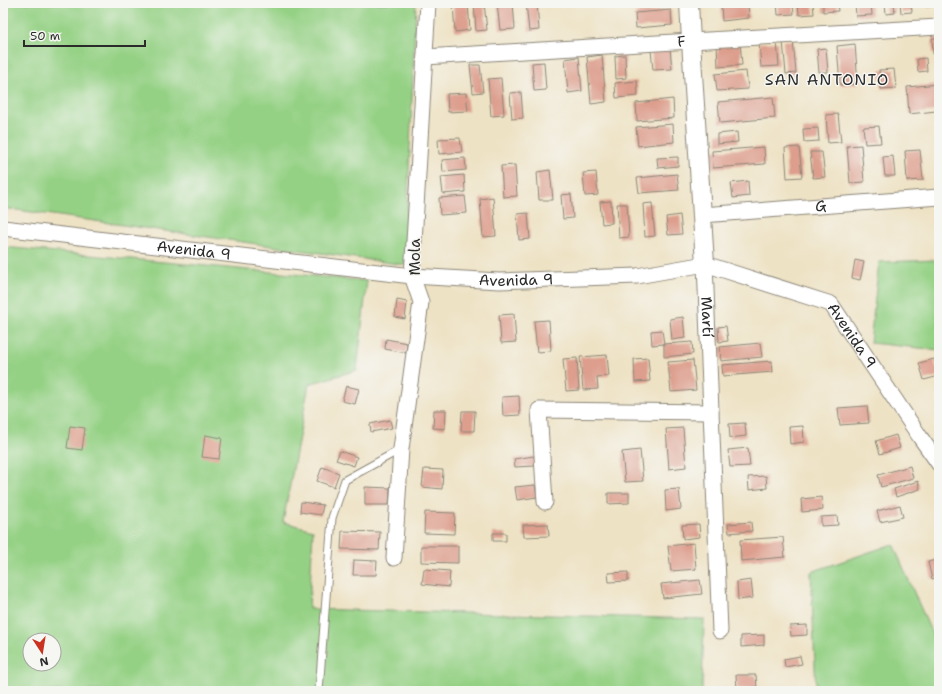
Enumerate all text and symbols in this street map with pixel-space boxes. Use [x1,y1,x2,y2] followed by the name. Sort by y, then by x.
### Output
[24,22,145,48] scale bar
[30,28,60,44] text: 50 m
[677,31,686,52] street label: F
[765,69,889,90] district label: SAN ANTONIO
[814,196,827,216] street label: G
[156,236,232,265] street label: Avenida 9
[405,238,425,276] street label: Mola
[478,269,554,291] street label: Avenida 9
[696,296,718,338] street label: Martí
[823,299,881,372] street label: Avenida 9
[22,632,62,672] north arrow
[38,653,50,670] text: N

